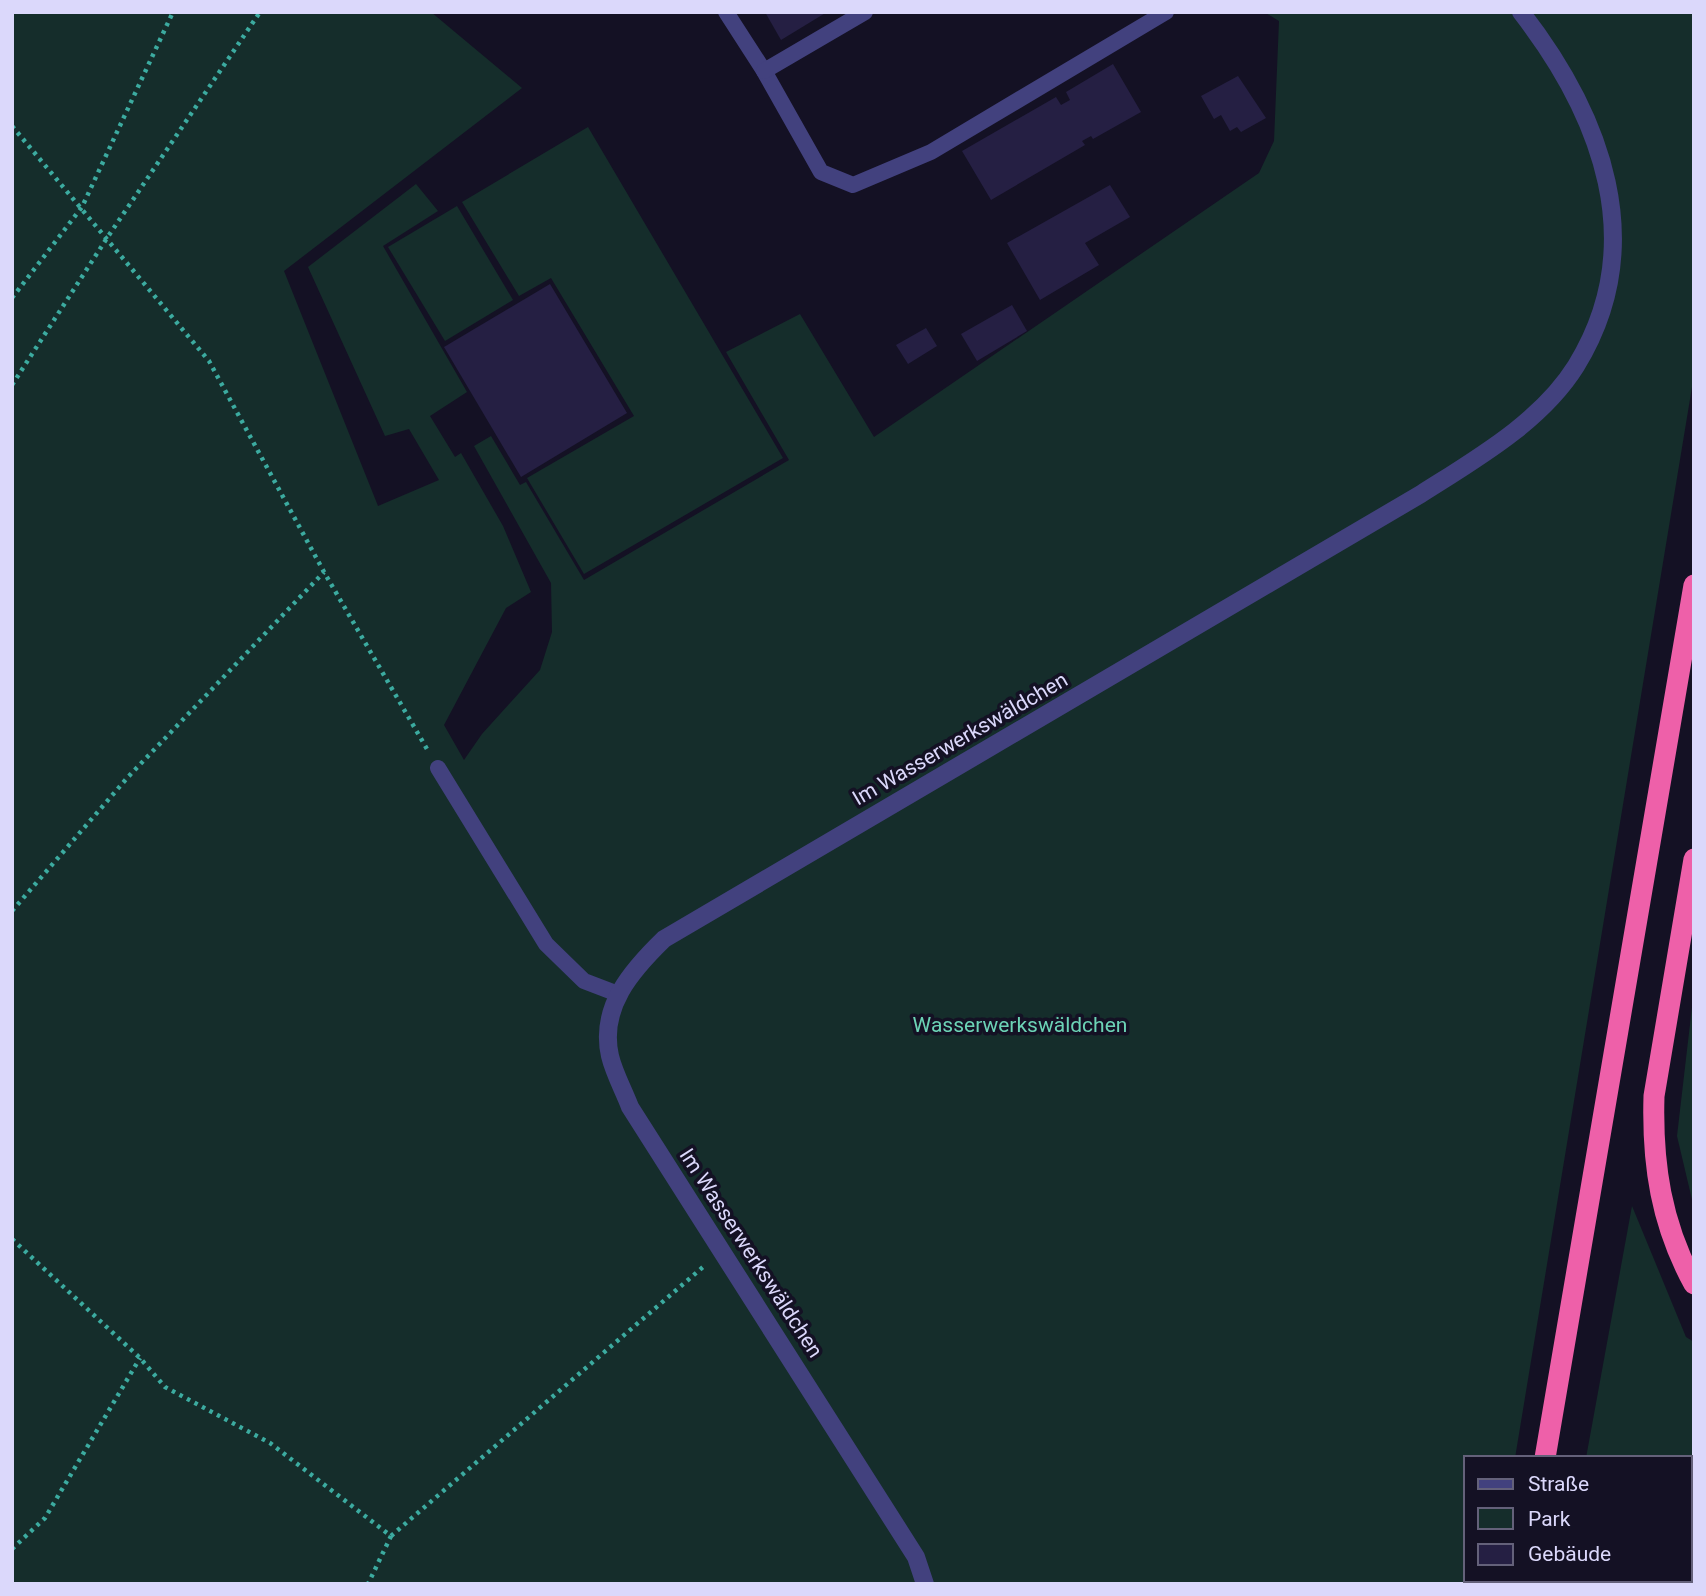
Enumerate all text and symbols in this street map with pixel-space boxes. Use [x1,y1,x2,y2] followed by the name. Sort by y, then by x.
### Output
[848,668,1072,810] street label: Im Wasserwerkswäldchen
[913,1013,1127,1037] park label: Wasserwerkswäldchen
[674,1144,828,1362] street label: Im Wasserwerkswäldchen
[1464,1456,1692,1582] legend
[1528,1472,1589,1496] text: Straße
[1528,1507,1571,1531] text: Park
[1528,1542,1611,1566] text: Gebäude

